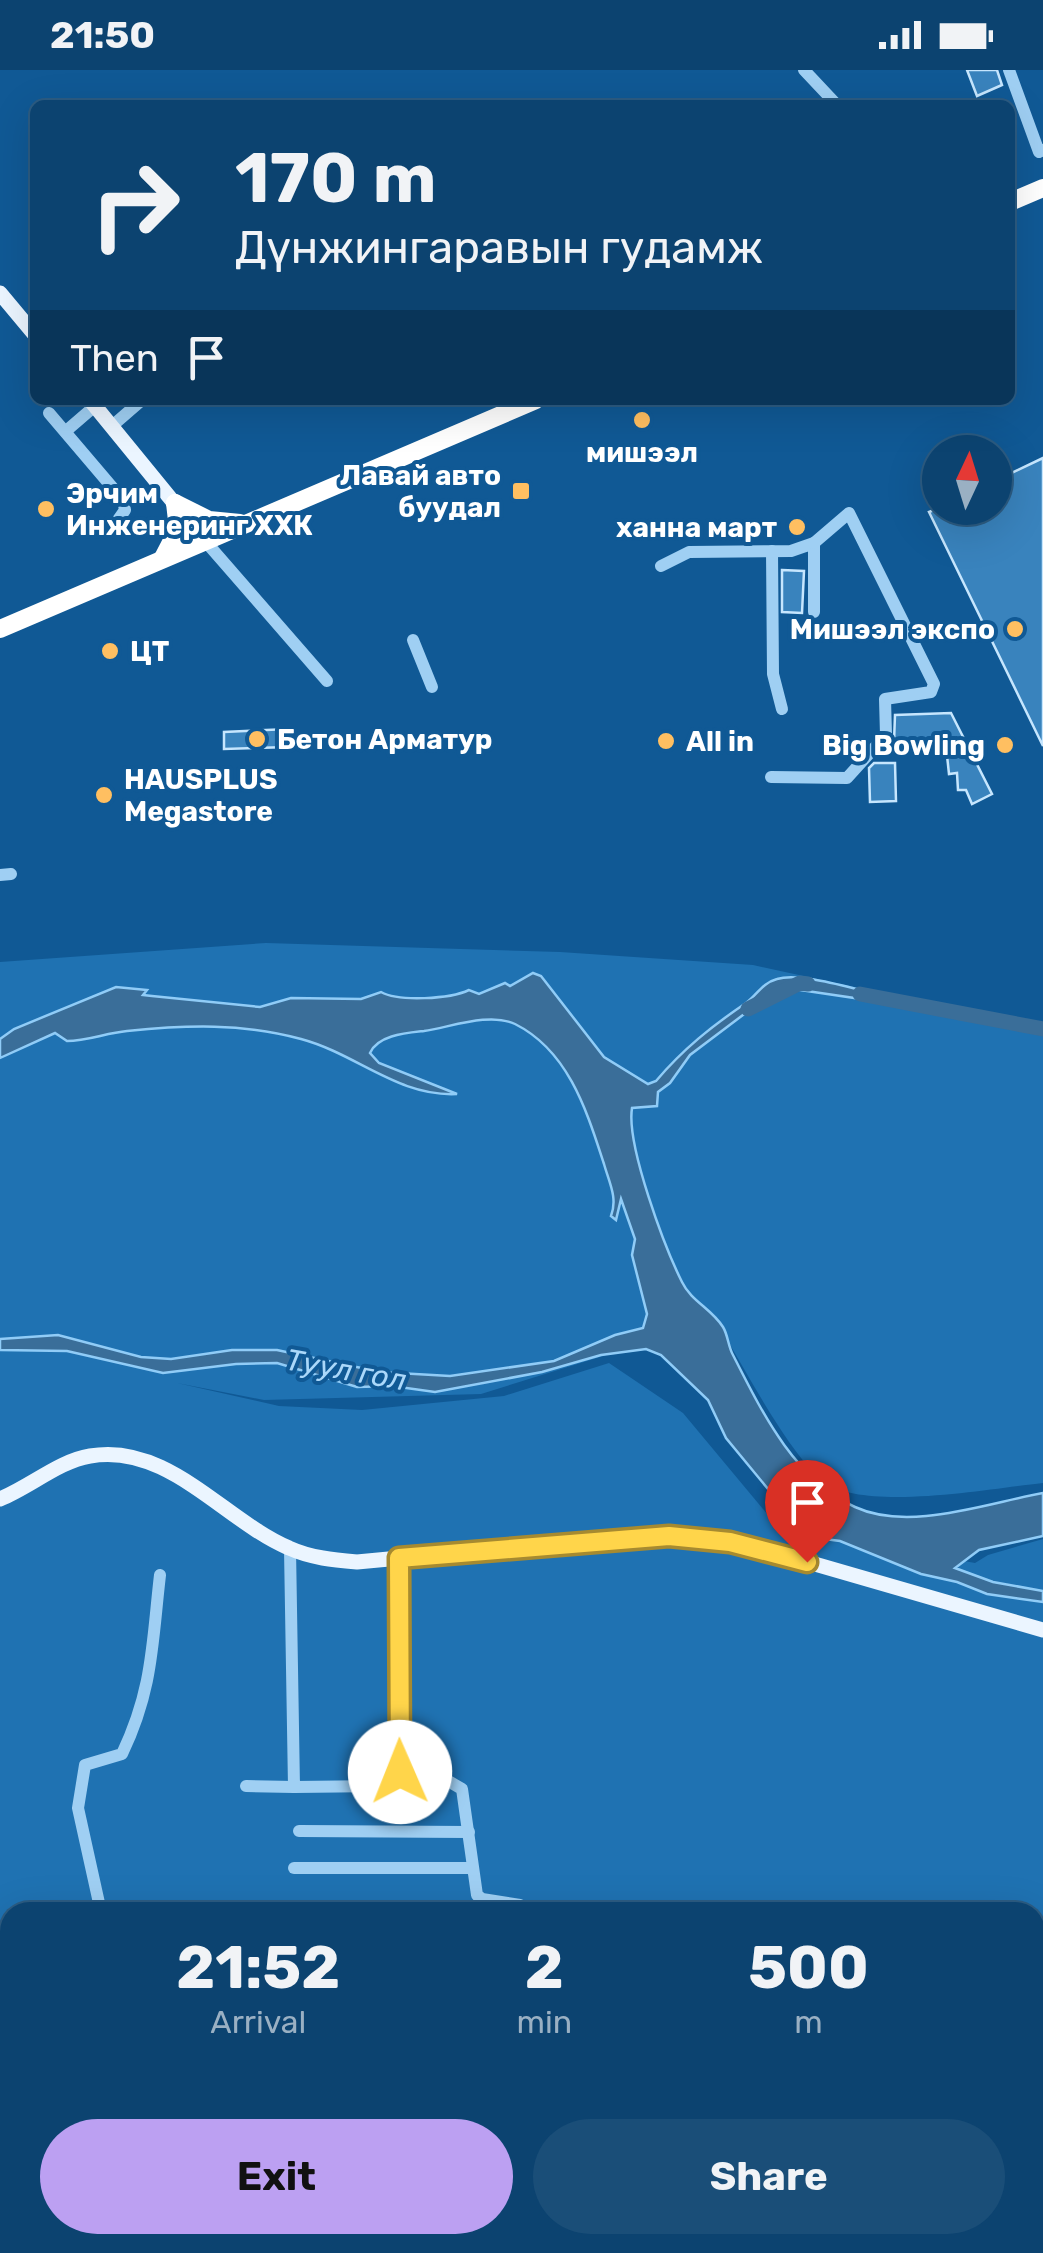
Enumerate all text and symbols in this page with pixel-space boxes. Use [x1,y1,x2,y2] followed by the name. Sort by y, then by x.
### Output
[50,12,155,58] text: 21:50
[235,137,437,220] text: 170 m
[70,140,200,270] icon: right
[235,221,763,274] text: Дүнжингаравын гудамж
[179,330,234,385] icon: arrive
[70,335,159,381] text: Then
[631,409,653,431] marker: мишээл
[922,435,1012,525] north arrow
[922,435,1012,525] map controls
[586,436,698,469] place label: мишээл
[340,459,501,524] place label: Лавай авто буудал
[66,477,313,542] place label: Эрчим Инженеринг ХХК
[510,480,532,502] marker: Лавай авто буудал
[35,498,57,520] marker: Эрчим Инженеринг ХХК
[616,511,777,544] place label: ханна март
[786,516,808,538] marker: ханна март
[790,613,995,646] place label: Мишээл экспо
[1004,618,1026,640] marker: Мишээл экспо
[130,635,170,668] place label: ЦТ
[99,640,121,662] marker: ЦТ
[277,723,492,756] place label: Бетон Арматур
[686,725,754,758] place label: All in
[246,728,268,750] marker: Бетон Арматур
[822,729,985,762] place label: Big Bowling
[655,730,677,752] marker: All in
[994,734,1016,756] marker: Big Bowling
[124,763,277,828] place label: HAUSPLUS Megastore
[93,784,115,806] marker: HAUSPLUS Megastore
[283,1342,409,1398] water label: Туул гол
[765,1460,850,1563] pin
[780,1475,835,1530] icon: arrive
[348,1720,452,1824] position arrow
[176,1932,340,2003] text: 21:52
[525,1932,564,2003] text: 2
[748,1932,869,2003] text: 500
[210,2003,306,2041] text: Arrival
[517,2003,572,2041] text: min
[794,2003,823,2041] text: m
[40,2119,513,2234] button: Exit
[533,2119,1005,2234] button: Share

